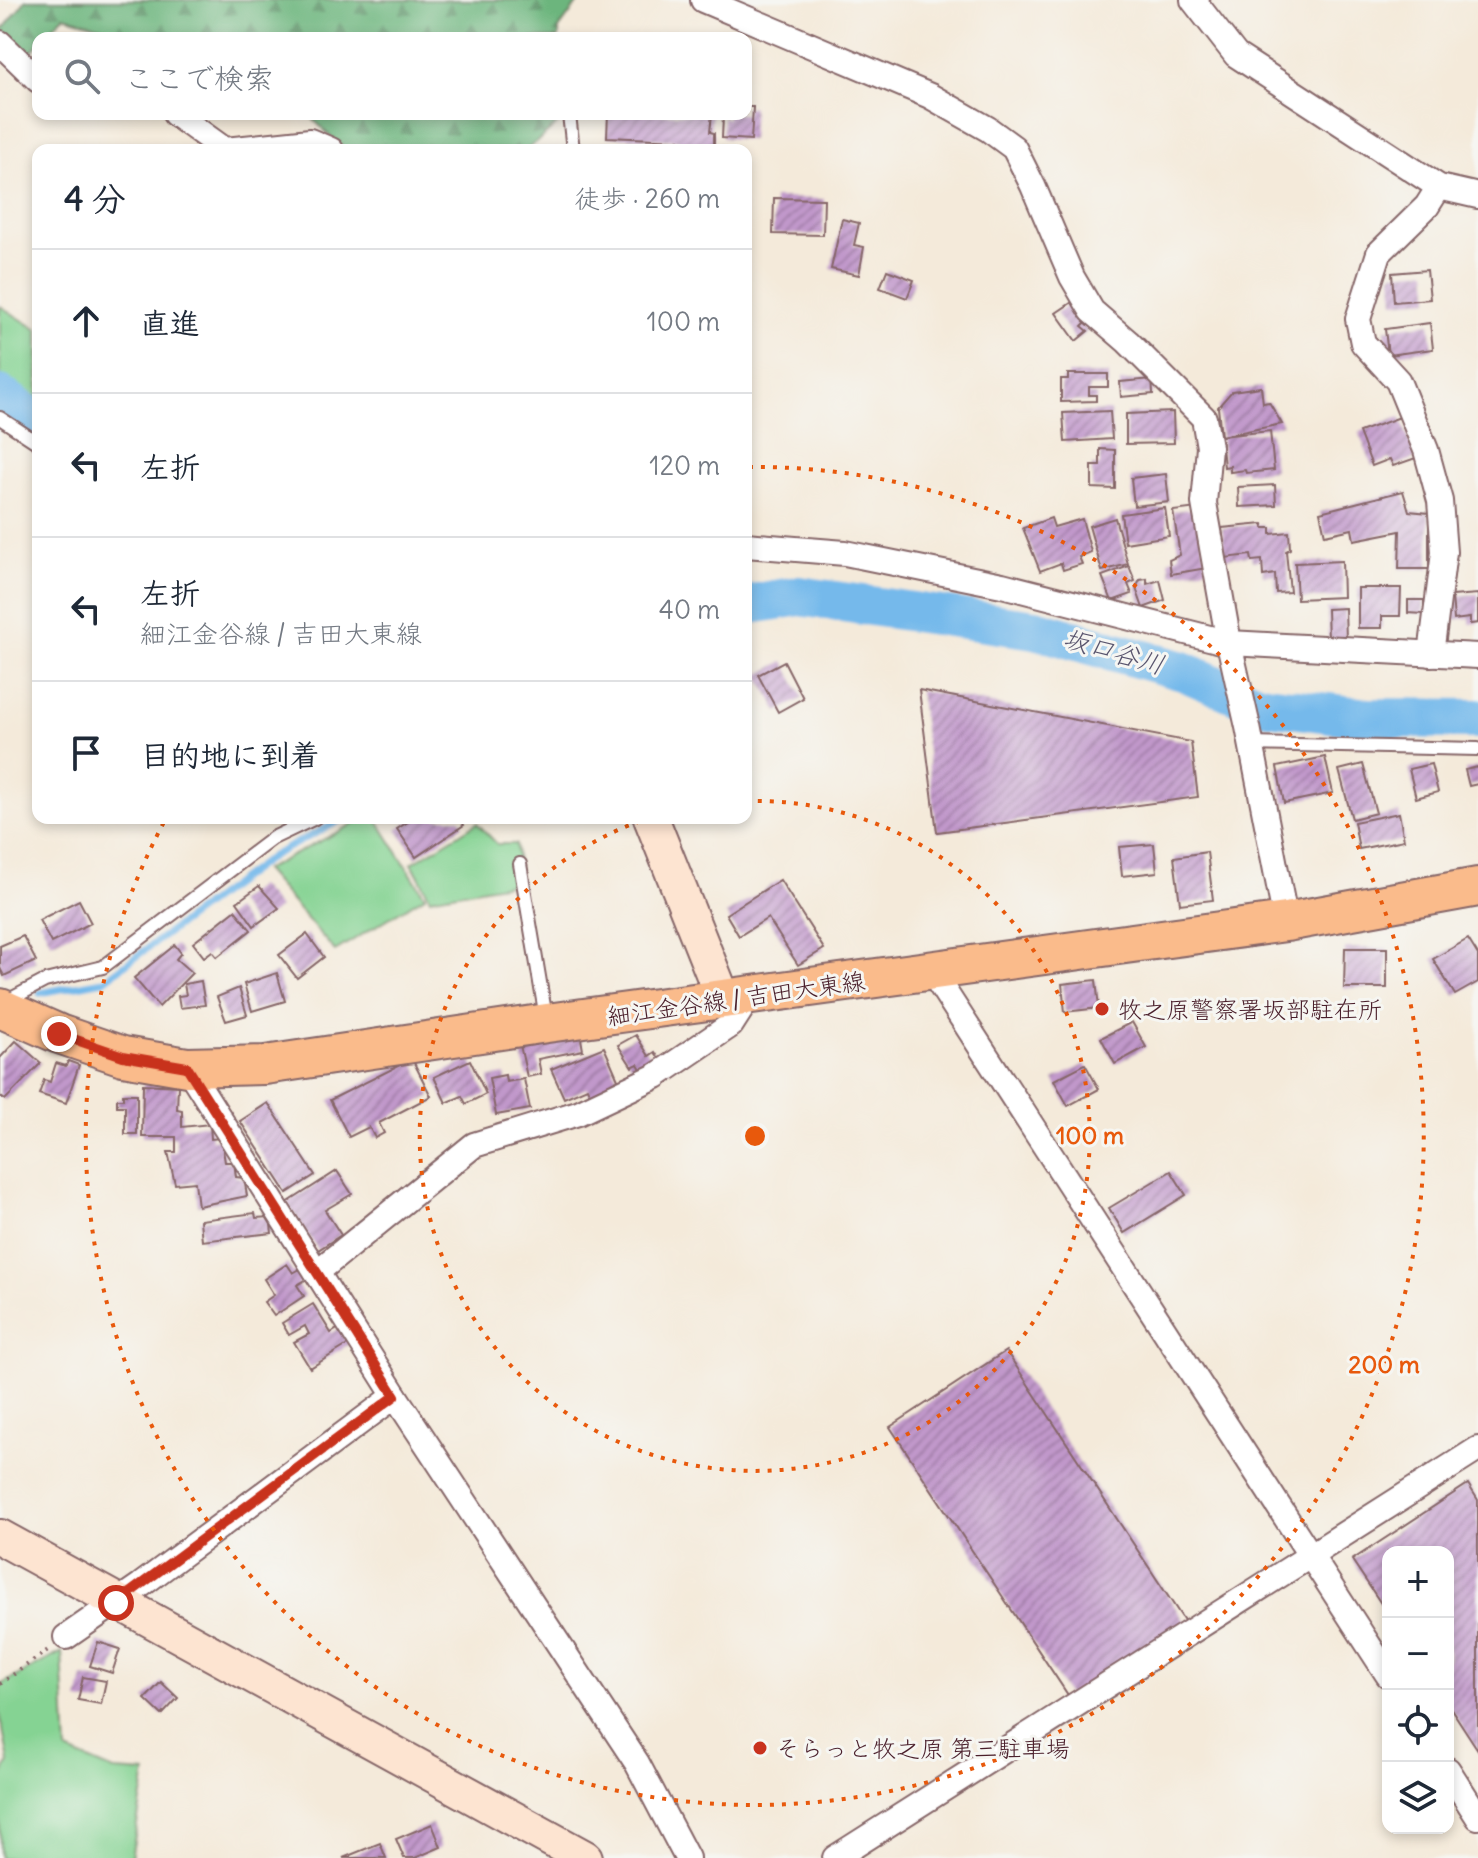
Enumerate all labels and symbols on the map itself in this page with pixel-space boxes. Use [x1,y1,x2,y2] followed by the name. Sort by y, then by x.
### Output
[1059,621,1169,681] water label: 坂口谷川
[605,965,867,1031] street label: 細江金谷線 / 吉田大東線
[1118,994,1382,1024] place label: 牧之原警察署坂部駐在所
[1093,1000,1111,1018] marker: 牧之原警察署坂部駐在所
[41,1016,77,1052] route end
[1056,1120,1124,1150] text: 100 m
[741,1122,769,1150] centre of rings
[1348,1349,1420,1379] text: 200 m
[98,1585,134,1621] route start
[776,1733,1070,1763] place label: そらっと牧之原 第三駐車場
[751,1739,769,1757] marker: そらっと牧之原 第三駐車場

